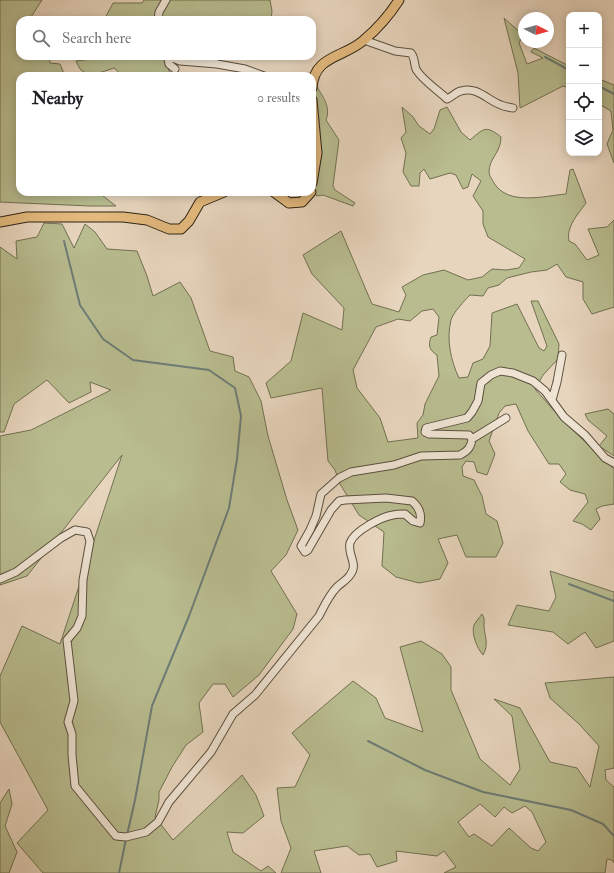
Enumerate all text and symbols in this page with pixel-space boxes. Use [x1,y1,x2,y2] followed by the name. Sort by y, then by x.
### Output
[518,12,554,48] north arrow
[566,12,602,156] map controls
[566,12,602,48] button: +
[16,16,316,60] search box
[30,27,52,49] icon: search
[62,29,131,48] text: Search here
[566,48,602,84] button: −
[566,84,602,120] button: locate
[32,88,83,109] text: Nearby
[257,90,300,106] text: 0 results
[566,120,602,156] button: layers

